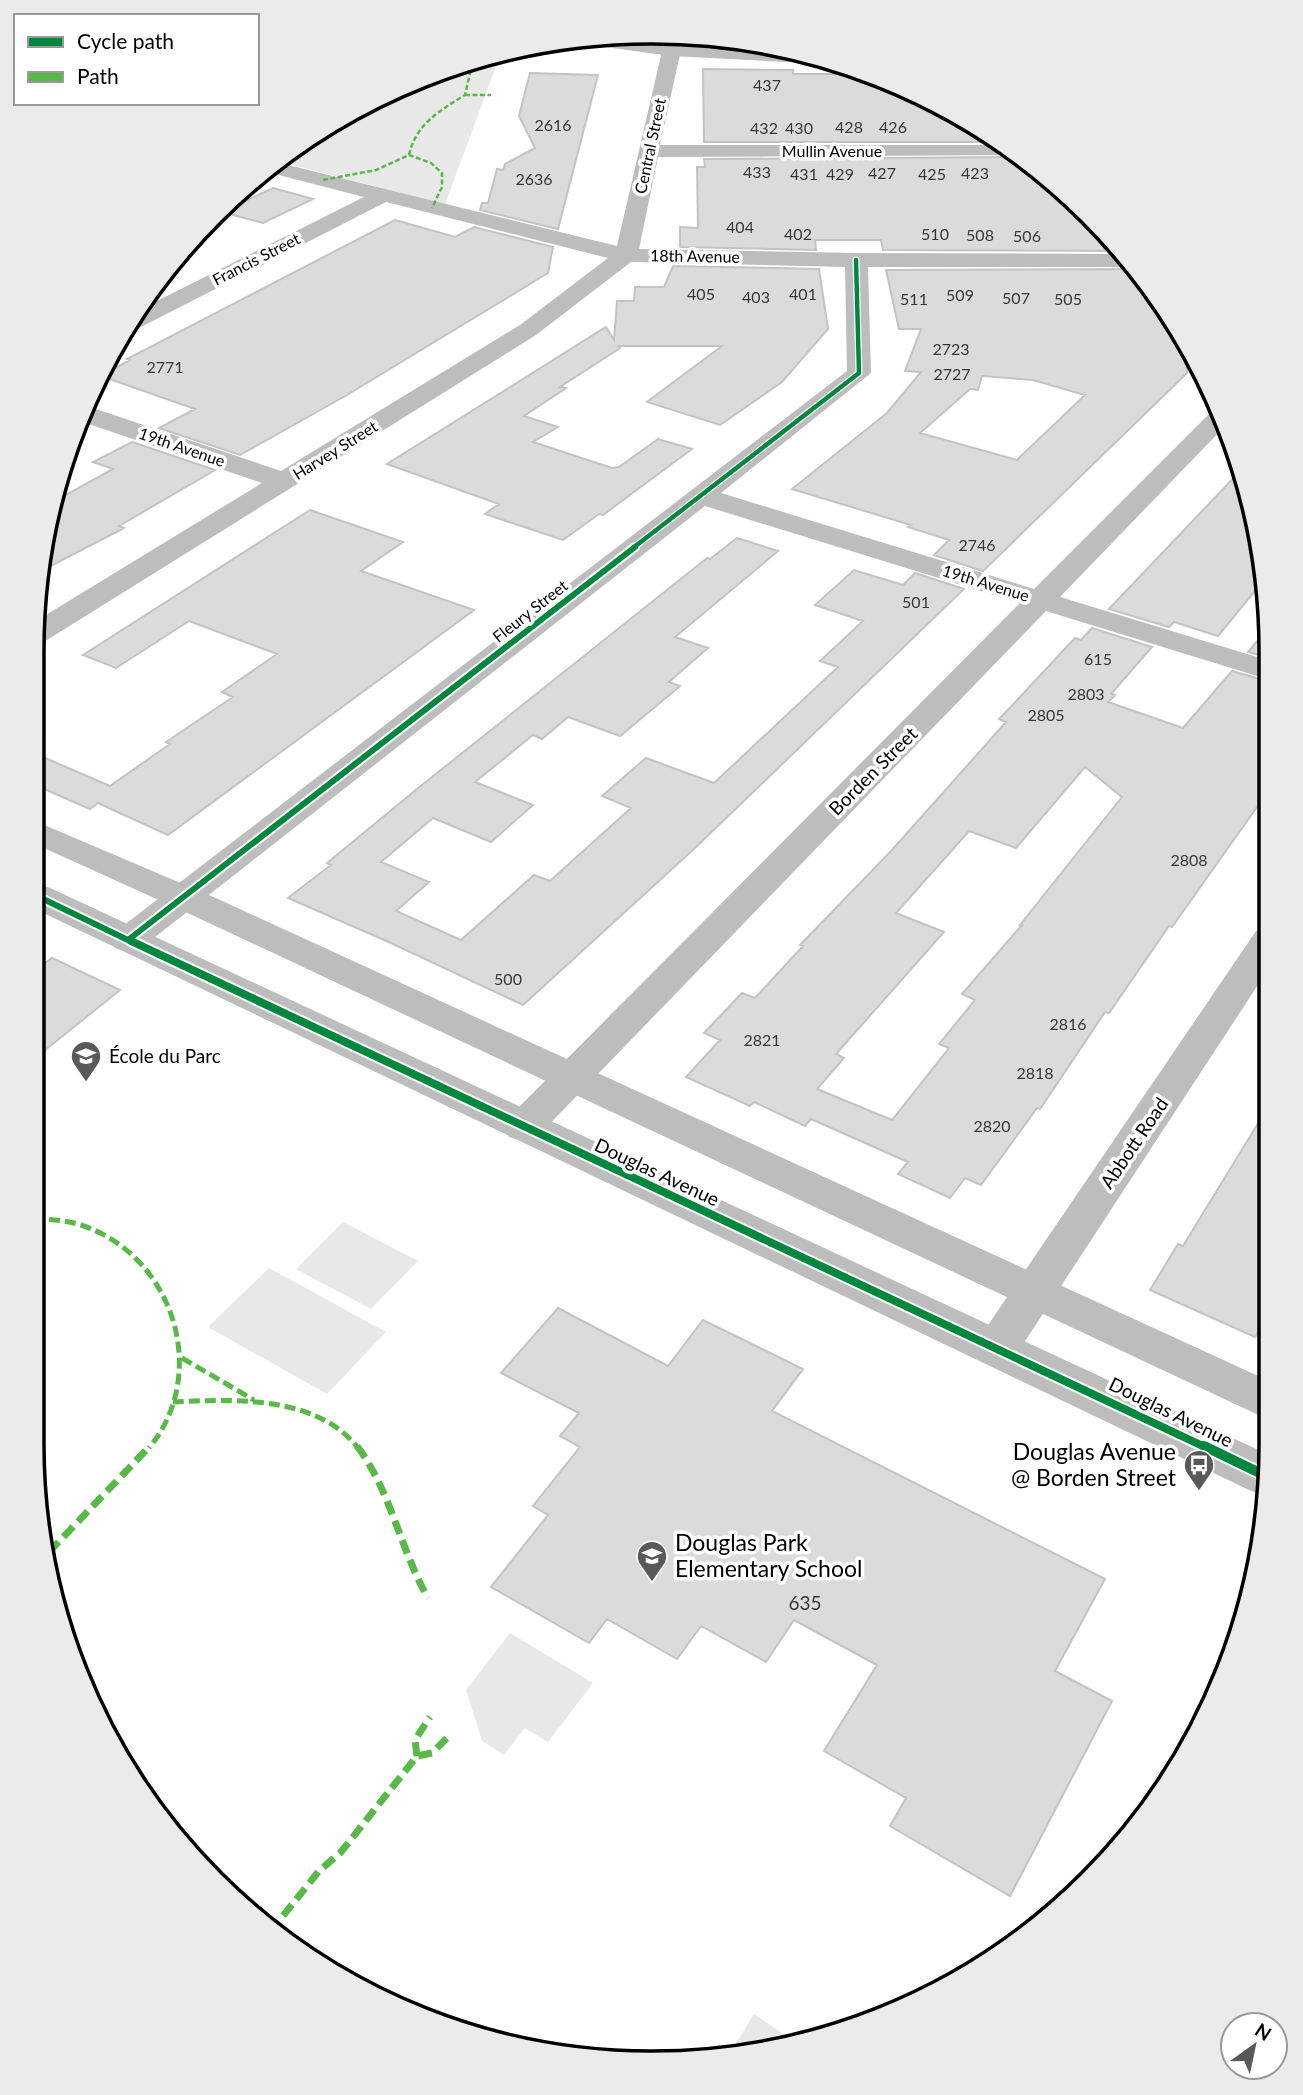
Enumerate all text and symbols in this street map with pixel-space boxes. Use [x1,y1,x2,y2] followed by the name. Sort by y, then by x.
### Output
[14,14,259,105] legend
[77,28,174,53] text: Cycle path
[77,63,119,88] text: Path
[753,75,781,94] house number: 437
[630,96,669,195] street label: Central Street
[534,115,572,134] house number: 2616
[835,117,863,136] house number: 428
[879,117,907,136] house number: 426
[750,118,778,137] house number: 432
[785,118,813,137] house number: 430
[782,141,882,160] street label: Mullin Avenue
[743,162,771,181] house number: 433
[868,163,896,182] house number: 427
[961,163,989,182] house number: 423
[790,164,818,183] house number: 431
[826,164,854,183] house number: 429
[918,164,946,183] house number: 425
[515,169,553,188] house number: 2636
[726,217,754,236] house number: 404
[784,224,812,243] house number: 402
[921,224,949,243] house number: 510
[966,225,994,244] house number: 508
[1013,226,1041,245] house number: 506
[209,228,303,289] street label: Francis Street
[650,245,740,266] street label: 18th Avenue
[687,284,715,303] house number: 405
[789,284,817,303] house number: 401
[946,285,974,304] house number: 509
[742,287,770,306] house number: 403
[1002,288,1030,307] house number: 507
[900,289,928,308] house number: 511
[1054,289,1082,308] house number: 505
[932,339,970,358] house number: 2723
[146,357,184,376] house number: 2771
[933,364,971,383] house number: 2727
[289,416,381,483] street label: Harvey Street
[137,423,228,470] street label: 19th Avenue
[958,535,996,554] house number: 2746
[940,560,1032,605] street label: 19th Avenue
[488,575,571,646] street label: Fleury Street
[902,592,930,611] house number: 501
[1084,649,1112,668] house number: 615
[1067,684,1105,703] house number: 2803
[1027,705,1065,724] house number: 2805
[824,722,922,820] street label: Borden Street
[1170,850,1208,869] house number: 2808
[494,969,522,988] house number: 500
[1049,1014,1087,1033] house number: 2816
[743,1030,781,1049] house number: 2821
[69,1039,103,1083] school or university icon: École du Parc
[109,1044,221,1067] place label: École du Parc
[1016,1063,1054,1082] house number: 2818
[1095,1093,1172,1193] street label: Abbott Road
[973,1116,1011,1135] house number: 2820
[591,1133,723,1210] street label: Douglas Avenue
[1106,1372,1237,1451] street label: Douglas Avenue
[1011,1437,1177,1491] place label: Douglas Avenue @ Borden Street
[1182,1448,1216,1492] bus stop icon: Douglas Avenue @ Borden Street
[675,1528,862,1582] place label: Douglas Park Elementary School
[635,1539,669,1583] school or university icon: Douglas Park Elementary School
[788,1591,822,1614] house number: 635
[1219,2011,1289,2081] north arrow
[1251,2018,1276,2045] text: N

